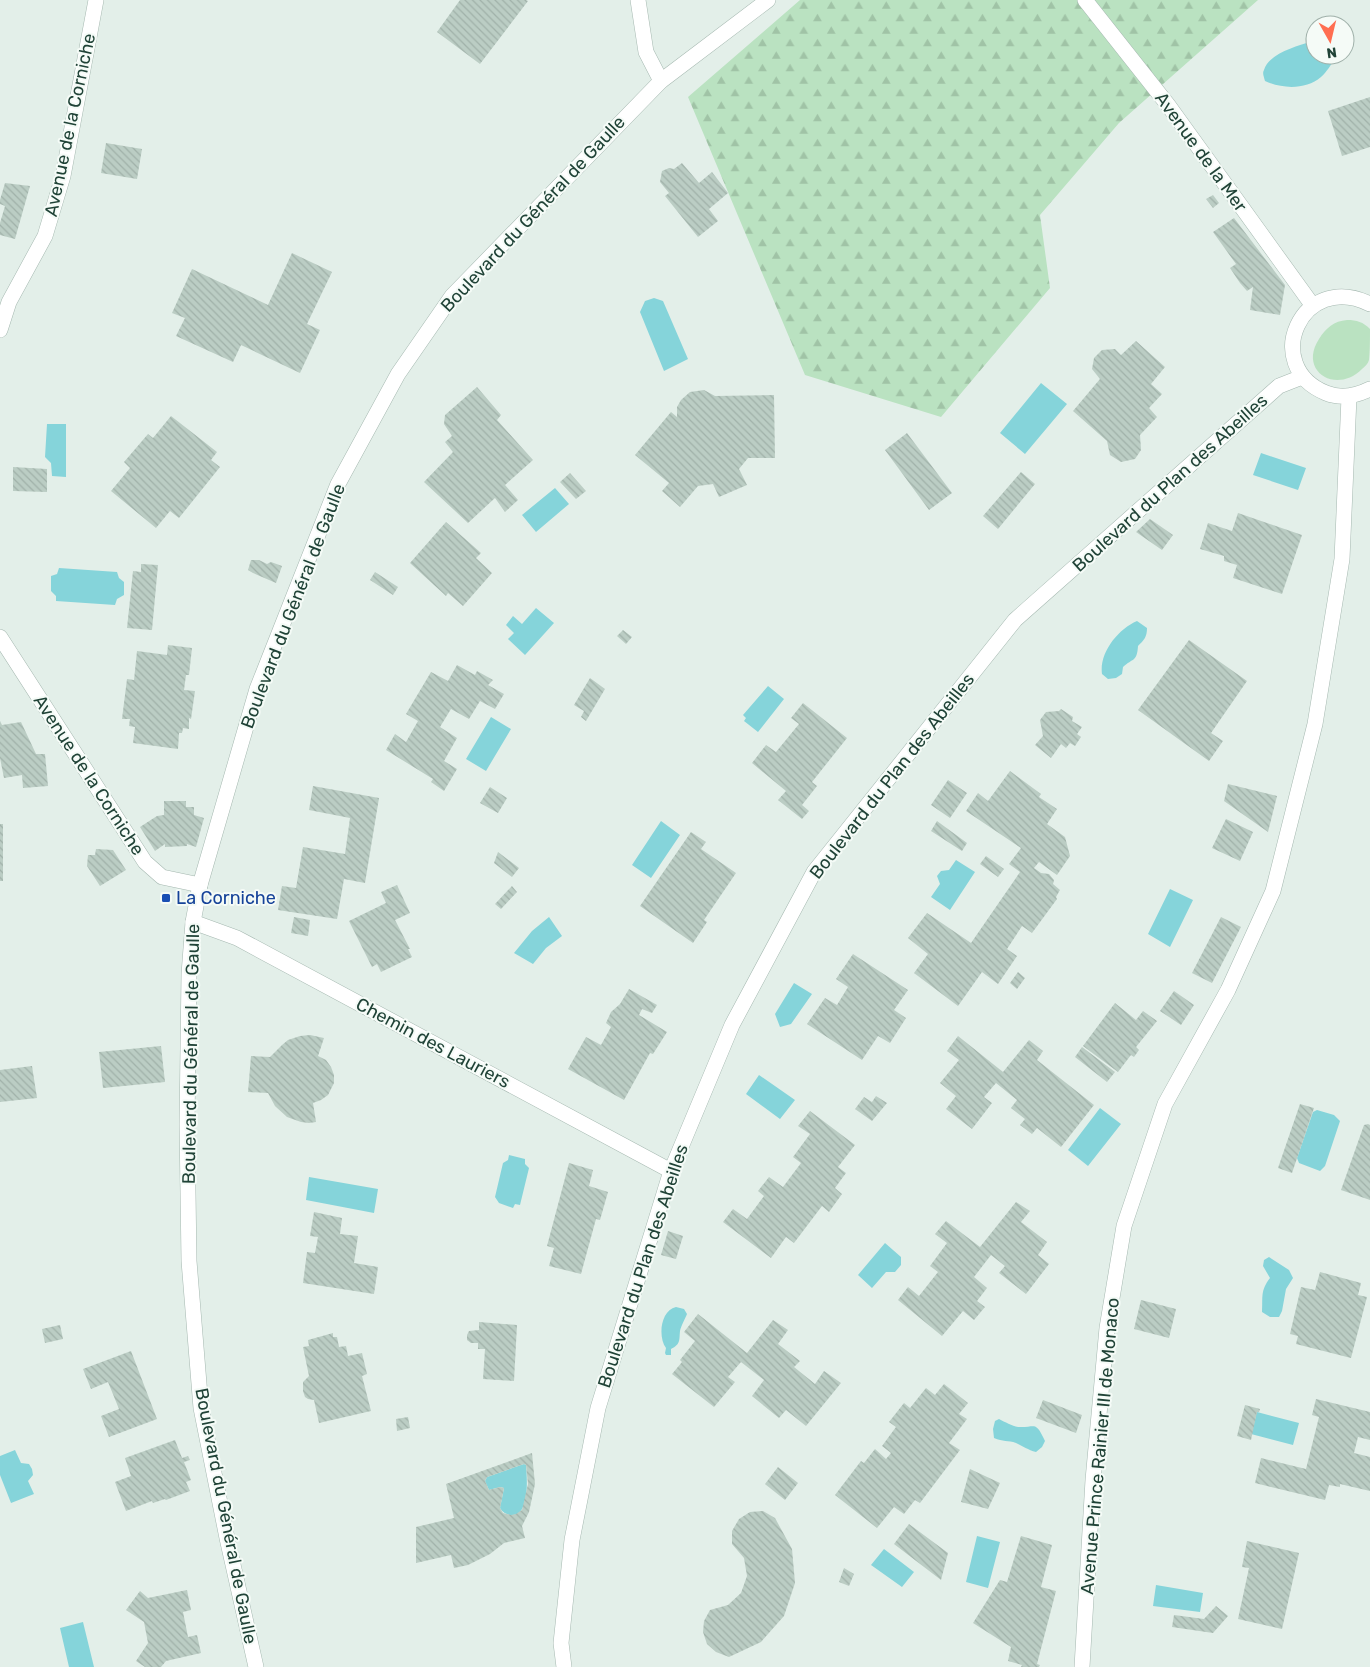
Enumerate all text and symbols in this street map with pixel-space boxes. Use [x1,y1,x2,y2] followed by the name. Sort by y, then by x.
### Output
[1305,15,1355,65] north arrow
[40,31,100,219] street label: Avenue de la Corniche
[1326,43,1338,61] text: N
[1150,88,1252,216] street label: Avenue de la Mer
[436,111,630,317] street label: Boulevard du Général de Gaulle
[1068,390,1272,576] street label: Boulevard du Plan des Abeilles
[236,481,350,731] street label: Boulevard du Général de Gaulle
[805,669,979,883] street label: Boulevard du Plan des Abeilles
[29,691,149,859] street label: Avenue de la Corniche
[176,887,276,909] place label: La Corniche
[160,892,172,904] marker: La Corniche
[178,924,204,1184] street label: Boulevard du Général de Gaulle
[352,993,514,1093] street label: Chemin des Lauriers
[593,1141,693,1391] street label: Boulevard du Plan des Abeilles
[1076,1297,1124,1595] street label: Avenue Prince Rainier III de Monaco
[190,1386,262,1646] street label: Boulevard du Général de Gaulle

